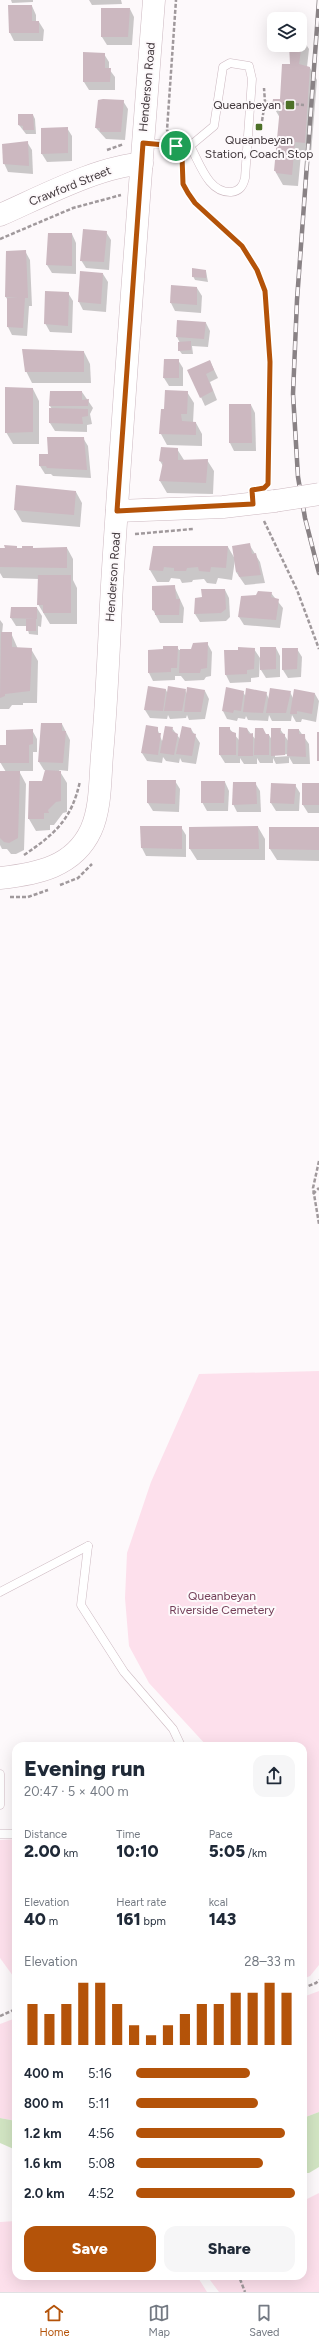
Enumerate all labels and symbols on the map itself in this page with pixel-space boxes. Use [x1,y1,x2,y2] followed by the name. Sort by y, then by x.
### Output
[136,42,158,132] street label: Henderson Road
[213,98,281,112] place label: Queanbeyan
[284,99,296,111] marker: Queanbeyan
[254,122,264,132] marker: Queanbeyan Station, Coach Stop
[159,129,193,163] pin
[205,133,313,161] place label: Queanbeyan Station, Coach Stop
[27,163,113,209] street label: Crawford Street
[103,532,123,622] street label: Henderson Road
[169,1589,275,1617] park label: Queanbeyan Riverside Cemetery

